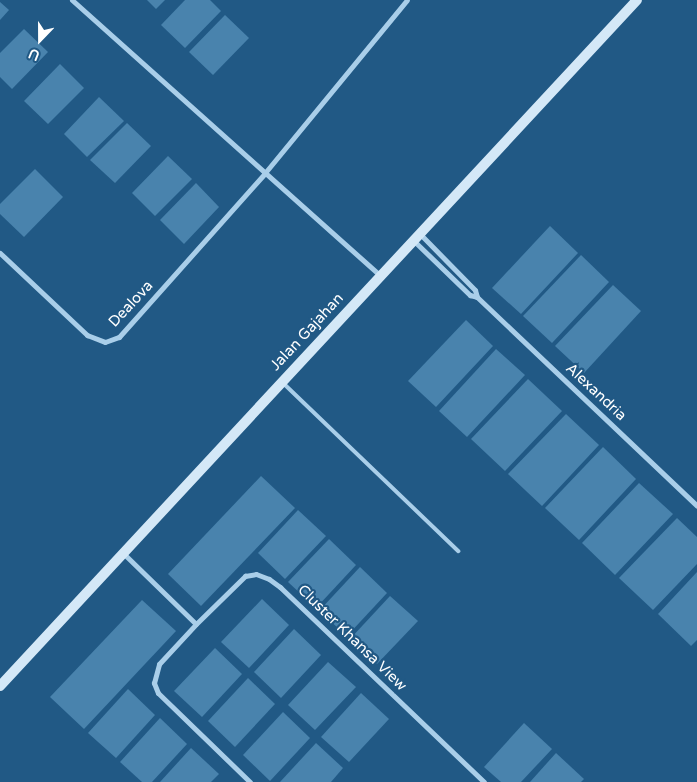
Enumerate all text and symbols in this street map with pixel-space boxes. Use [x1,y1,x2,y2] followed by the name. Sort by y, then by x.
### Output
[15,15,65,65] north arrow
[26,45,42,64] text: U
[105,277,157,331] street label: Dealova
[267,290,347,374] street label: Jalan Gajahan
[562,359,630,425] street label: Alexandria
[294,581,410,695] street label: Cluster Khansa View

